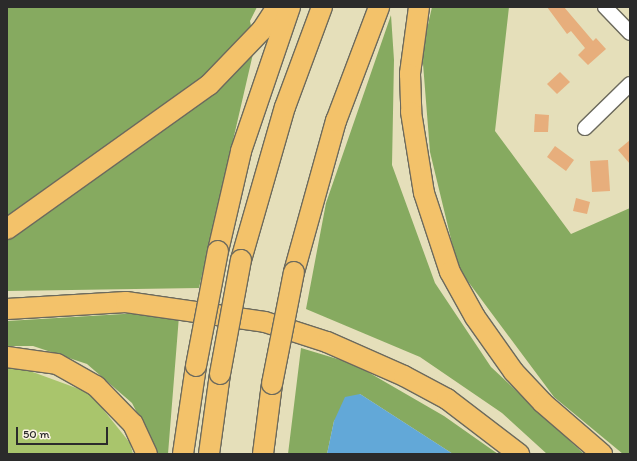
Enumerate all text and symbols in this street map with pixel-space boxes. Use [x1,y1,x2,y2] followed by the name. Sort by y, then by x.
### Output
[18,419,110,445] scale bar
[23,427,49,441] text: 50 m

